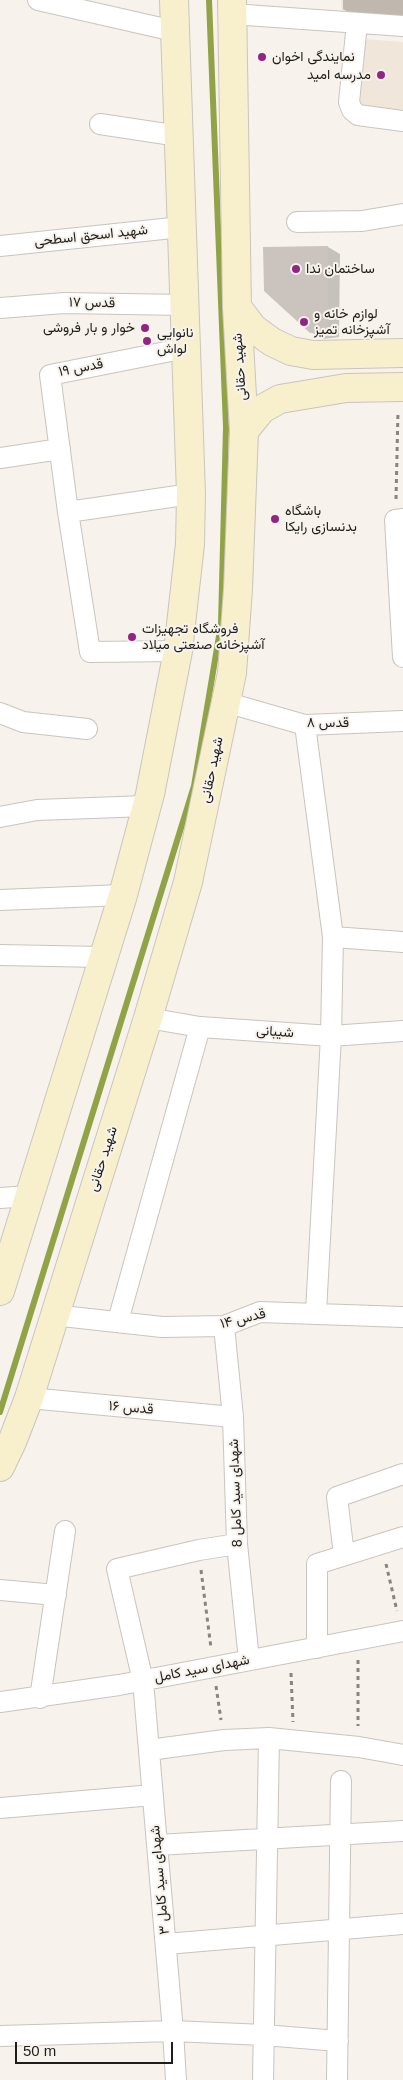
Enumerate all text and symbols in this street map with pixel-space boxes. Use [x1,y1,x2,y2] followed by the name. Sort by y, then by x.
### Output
[272,49,355,65] place label: نمایندگی اخوان
[256,51,268,63] marker: نمایندگی اخوان
[307,67,371,83] place label: مدرسه امید
[375,69,387,81] marker: مدرسه امید
[33,222,149,250] street label: شهید اسحق اسطحی
[306,261,375,277] place label: ساختمان ندا
[290,263,302,275] marker: ساختمان ندا
[69,294,115,312] street label: قدس ۱۷
[314,306,390,338] place label: لوازم خانه و آشپزخانه تمیز
[298,316,310,328] marker: لوازم خانه و آشپزخانه تمیز
[43,320,135,336] place label: خوار و بار فروشی
[139,322,151,334] marker: خوار و بار فروشی
[157,325,193,358] place label: نانوایی لواش
[229,333,251,401] street label: شهید حقانی
[141,335,153,347] marker: نانوایی لواش
[57,355,105,381] street label: قدس ۱۹
[285,503,357,536] place label: باشگاه بدنسازی رایکا
[269,513,281,525] marker: باشگاه بدنسازی رایکا
[142,621,264,654] place label: فروشگاه تجهیزات آشپزخانه صنعتی میلاد
[126,631,138,643] marker: فروشگاه تجهیزات آشپزخانه صنعتی میلاد
[307,715,349,731] street label: قدس ۸
[197,735,227,805] street label: شهید حقانی
[256,1022,294,1042] street label: شیبانی
[85,1124,121,1194] street label: شهید حقانی
[218,1305,268,1333] street label: قدس ۱۴
[108,1398,154,1418] street label: قدس ۱۶
[226,1439,246,1547] street label: شهدای سید کامل 8
[153,1652,251,1686] street label: شهدای سید کامل
[147,1825,173,1935] street label: شهدای سید کامل ۳
[18,2032,175,2064] scale bar
[23,2042,56,2059] text: 50 m

